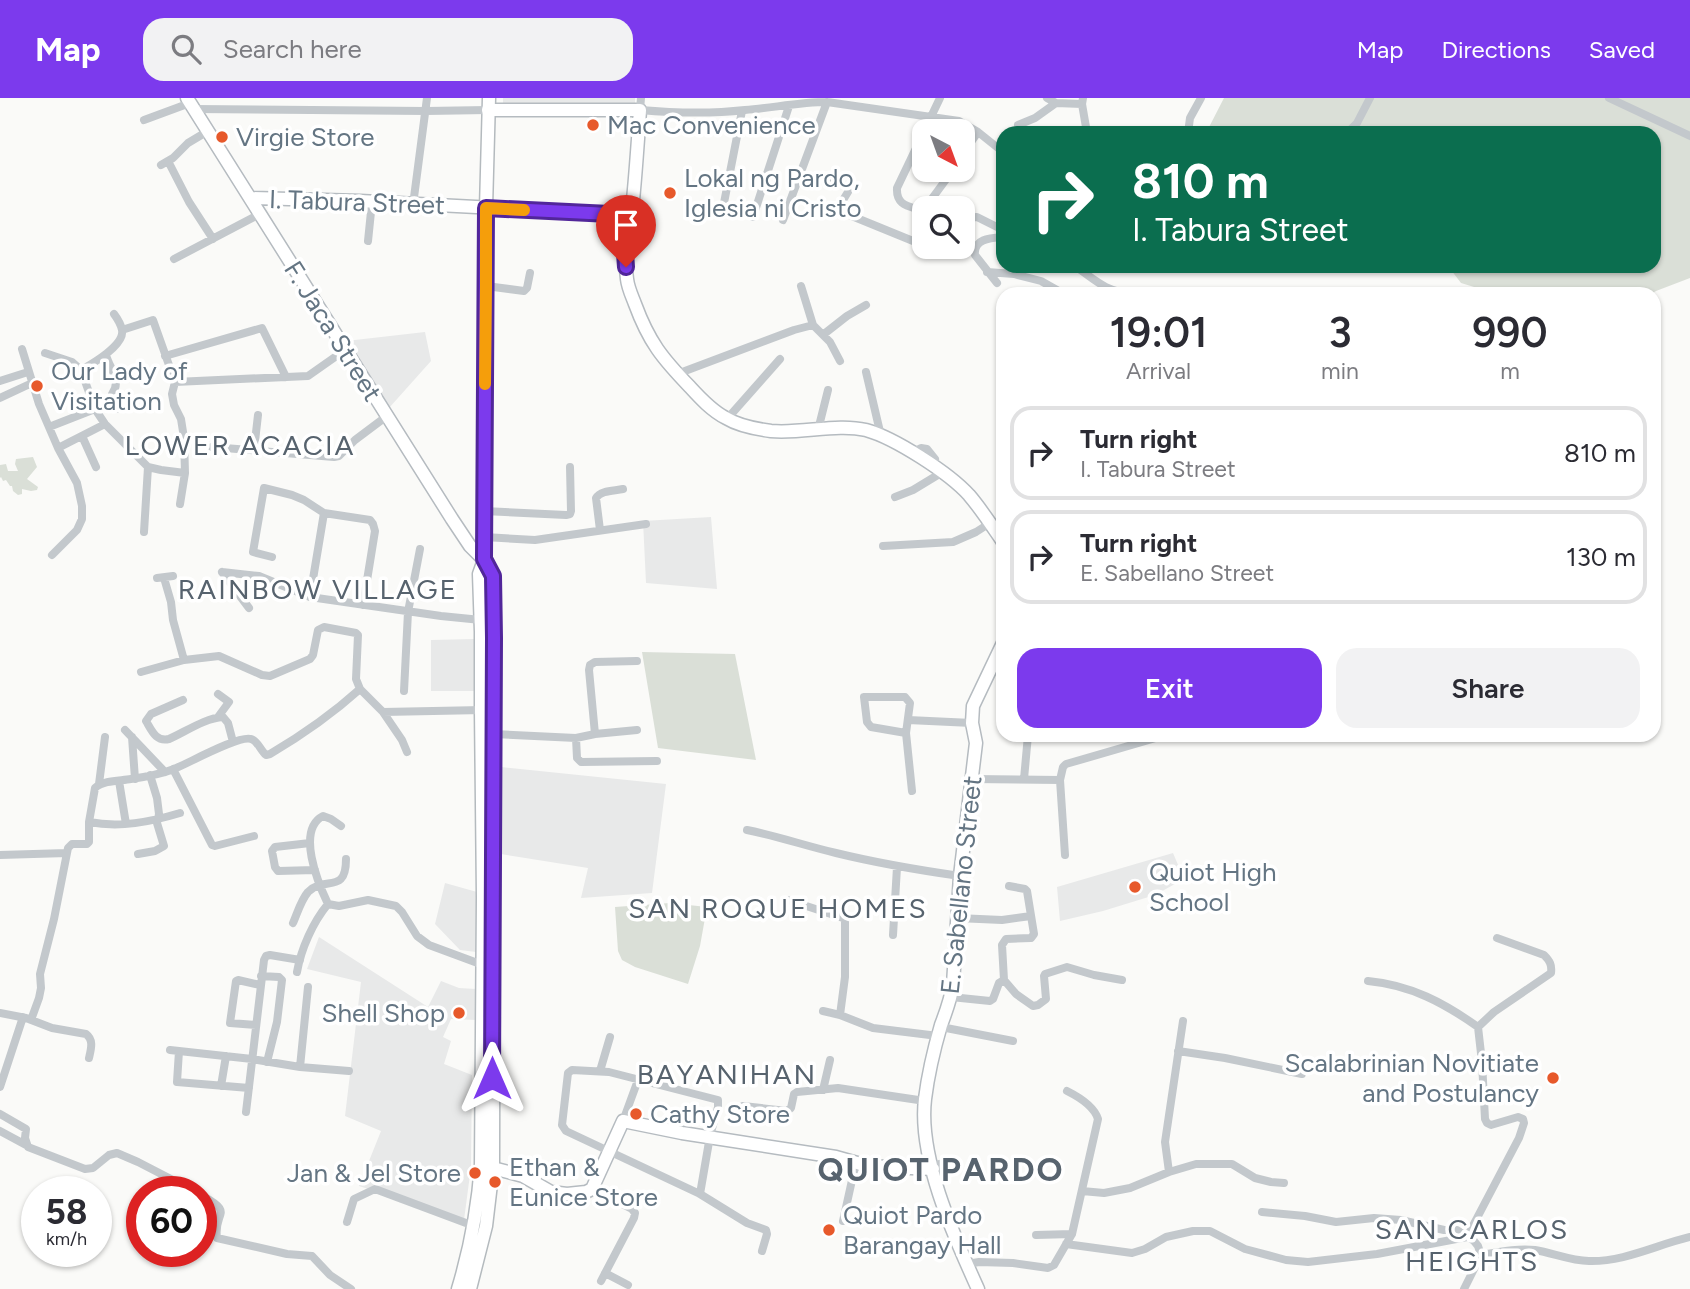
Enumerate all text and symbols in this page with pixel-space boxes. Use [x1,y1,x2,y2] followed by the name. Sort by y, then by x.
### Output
[143,18,633,81] search box
[35,30,101,69] text: Map
[167,30,205,68] icon: search
[223,33,362,65] text: Search here
[1357,35,1403,64] text: Map
[1441,35,1551,64] text: Directions
[1589,35,1655,64] text: Saved
[607,109,816,141] place label: Mac Convenience
[585,117,601,133] marker: Mac Convenience
[912,119,975,182] north arrow
[912,119,975,259] map controls
[236,121,375,153] place label: Virgie Store
[214,129,230,145] marker: Virgie Store
[1132,151,1269,210] text: 810 m
[1017,154,1108,245] icon: right
[684,162,862,224] place label: Lokal ng Pardo, Iglesia ni Cristo
[269,183,446,221] street label: I. Tabura Street
[662,185,678,201] marker: Lokal ng Pardo, Iglesia ni Cristo
[596,195,656,267] pin
[912,196,975,259] button: search
[607,206,645,244] icon: arrive
[1132,211,1349,249] text: I. Tabura Street
[277,255,389,407] street label: F. Jaca Street
[1109,307,1208,358] text: 19:01
[1328,307,1352,358] text: 3
[1472,307,1548,358] text: 990
[51,355,188,417] place label: Our Lady of Visitation
[1126,357,1191,385] text: Arrival
[1321,357,1359,385] text: min
[1500,357,1520,385] text: m
[29,378,45,394] marker: Our Lady of Visitation
[1080,423,1197,455] text: Turn right
[124,428,356,462] district label: LOWER ACACIA
[1021,434,1059,472] icon: right
[1564,437,1636,469] text: 810 m
[1080,455,1236,483] text: I. Tabura Street
[1080,527,1197,559] text: Turn right
[1021,538,1059,576] icon: right
[1566,541,1636,573] text: 130 m
[1080,559,1274,587] text: E. Sabellano Street
[178,572,458,606] district label: RAINBOW VILLAGE
[1017,648,1322,728] button: Exit
[1336,648,1640,728] button: Share
[934,774,988,996] street label: E. Sabellano Street
[1149,856,1276,918] place label: Quiot High School
[1127,879,1143,895] marker: Quiot High School
[628,891,928,925] district label: SAN ROQUE HOMES
[322,997,445,1029] place label: Shell Shop
[451,1005,467,1021] marker: Shell Shop
[455,1041,529,1115] position arrow
[1284,1047,1539,1109] place label: Scalabrinian Novitiate and Postulancy
[637,1057,817,1091] district label: BAYANIHAN
[1545,1070,1561,1086] marker: Scalabrinian Novitiate and Postulancy
[650,1098,790,1130] place label: Cathy Store
[628,1106,644,1122] marker: Cathy Store
[817,1150,1065,1189] district label: QUIOT PARDO
[509,1151,658,1213] place label: Ethan & Eunice Store
[287,1157,461,1189] place label: Jan & Jel Store
[467,1165,483,1181] marker: Jan & Jel Store
[487,1174,503,1190] marker: Ethan & Eunice Store
[126,1176,217,1267] speed limit sign: 60
[46,1191,87,1233] text: 58
[843,1199,1001,1261] place label: Quiot Pardo Barangay Hall
[1375,1212,1569,1278] district label: SAN CARLOS HEIGHTS
[821,1222,837,1238] marker: Quiot Pardo Barangay Hall
[46,1228,87,1250] text: km/h

